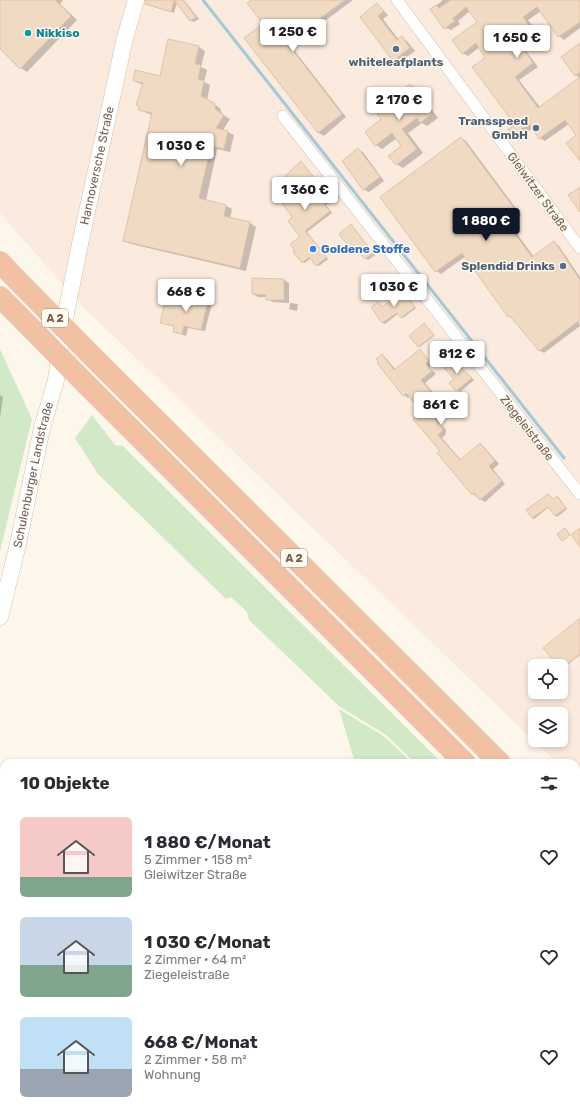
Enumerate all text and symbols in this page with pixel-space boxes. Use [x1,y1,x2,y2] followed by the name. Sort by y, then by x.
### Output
[256,19,330,53] pin: 1 250 €
[269,24,317,39] text: 1 250 €
[480,25,554,59] pin: 1 650 €
[36,26,80,40] place label: Nikkiso
[23,28,33,38] marker: Nikkiso
[493,30,541,45] text: 1 650 €
[391,44,401,54] marker: whiteleafplants
[349,55,444,69] place label: whiteleafplants
[362,87,436,121] pin: 2 170 €
[376,92,422,107] text: 2 170 €
[77,105,117,226] street label: Hannoversche Straße
[458,114,528,142] place label: Transspeed GmbH
[531,123,541,133] marker: Transspeed GmbH
[144,133,218,167] pin: 1 030 €
[157,138,205,153] text: 1 030 €
[504,149,572,235] street label: Gleiwitzer Straße
[268,177,342,211] pin: 1 360 €
[281,182,329,197] text: 1 360 €
[449,208,523,242] pin: 1 880 €
[462,213,510,228] text: 1 880 €
[321,242,410,256] place label: Goldene Stoffe
[308,244,318,254] marker: Goldene Stoffe
[461,259,555,273] place label: Splendid Drinks
[558,261,568,271] marker: Splendid Drinks
[357,274,431,308] pin: 1 030 €
[158,279,214,313] pin: 668 €
[370,279,418,294] text: 1 030 €
[167,284,205,299] text: 668 €
[42,309,68,327] road number: A 2
[429,341,485,375] pin: 812 €
[439,346,475,361] text: 812 €
[413,392,469,426] pin: 861 €
[497,393,557,464] street label: Ziegeleistraße
[423,397,459,412] text: 861 €
[10,400,56,549] street label: Schulenburger Landstraße
[281,549,307,567] road number: A 2
[528,659,568,747] map controls
[528,659,568,699] button: locate
[528,707,568,747] button: layers
[538,772,560,794] icon: filters
[20,773,110,793] text: 10 Objekte
[144,832,271,852] text: 1 880 €/Monat
[52,833,100,881] icon: home
[538,846,560,868] icon: heart
[144,852,252,867] text: 5 Zimmer · 158 m²
[144,867,247,882] text: Gleiwitzer Straße
[144,932,270,952] text: 1 030 €/Monat
[52,933,100,981] icon: home
[538,946,560,968] icon: heart
[144,952,247,967] text: 2 Zimmer · 64 m²
[144,967,230,982] text: Ziegeleistraße
[144,1032,258,1052] text: 668 €/Monat
[52,1033,100,1081] icon: home
[538,1046,560,1068] icon: heart
[144,1052,247,1067] text: 2 Zimmer · 58 m²
[144,1067,201,1082] text: Wohnung

